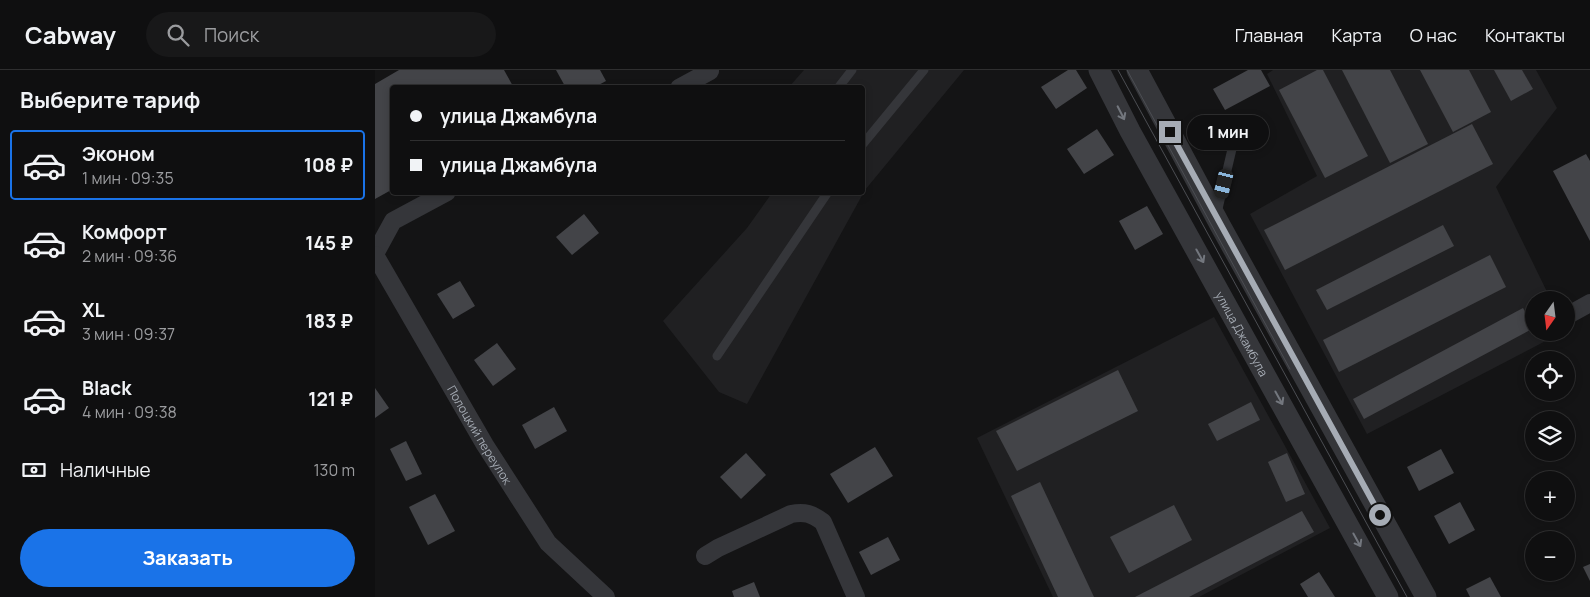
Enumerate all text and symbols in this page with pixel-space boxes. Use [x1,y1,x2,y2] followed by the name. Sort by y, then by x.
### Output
[146,12,496,57] search box
[25,18,116,51] text: Cabway
[164,21,192,49] icon: search
[204,22,259,48] text: Поиск
[1235,23,1304,47] text: Главная
[1332,23,1382,47] text: Карта
[1410,23,1457,47] text: О нас
[1485,23,1565,47] text: Контакты
[20,85,200,115] text: Выберите тариф
[440,103,597,129] text: улица Джамбула
[1116,106,1126,121] one-way arrow
[1187,114,1270,150] callout: 1 мин
[1159,121,1181,143] route end
[1207,121,1249,143] text: 1 мин
[82,141,155,167] text: Эконом
[22,143,67,188] icon: car
[304,152,353,178] text: 108 ₽
[440,152,597,178] text: улица Джамбула
[82,167,174,189] text: 1 мин · 09:35
[1213,168,1234,200] car
[82,219,167,245] text: Комфорт
[22,221,67,266] icon: car
[305,230,353,256] text: 145 ₽
[82,245,177,267] text: 2 мин · 09:36
[1195,248,1205,262] one-way arrow
[1212,288,1273,379] street label: улица Джамбула
[1525,291,1575,341] north arrow
[1525,291,1575,581] map controls
[82,297,105,323] text: XL
[22,299,67,344] icon: car
[305,308,353,334] text: 183 ₽
[82,323,175,345] text: 3 мин · 09:37
[1525,351,1575,401] button: locate
[82,375,131,401] text: Black
[22,377,67,422] icon: car
[444,382,517,488] street label: Полоцкий переулок
[308,386,353,412] text: 121 ₽
[1274,390,1284,404] one-way arrow
[82,401,177,423] text: 4 мин · 09:38
[1525,411,1575,461] button: layers
[20,456,48,484] icon: cash
[60,457,151,483] text: Наличные
[313,459,355,481] text: 130 m
[1525,471,1575,521] button: +
[1369,504,1391,526] route start
[20,529,355,587] button: Заказать
[1525,531,1575,581] button: −
[1353,532,1362,547] one-way arrow

